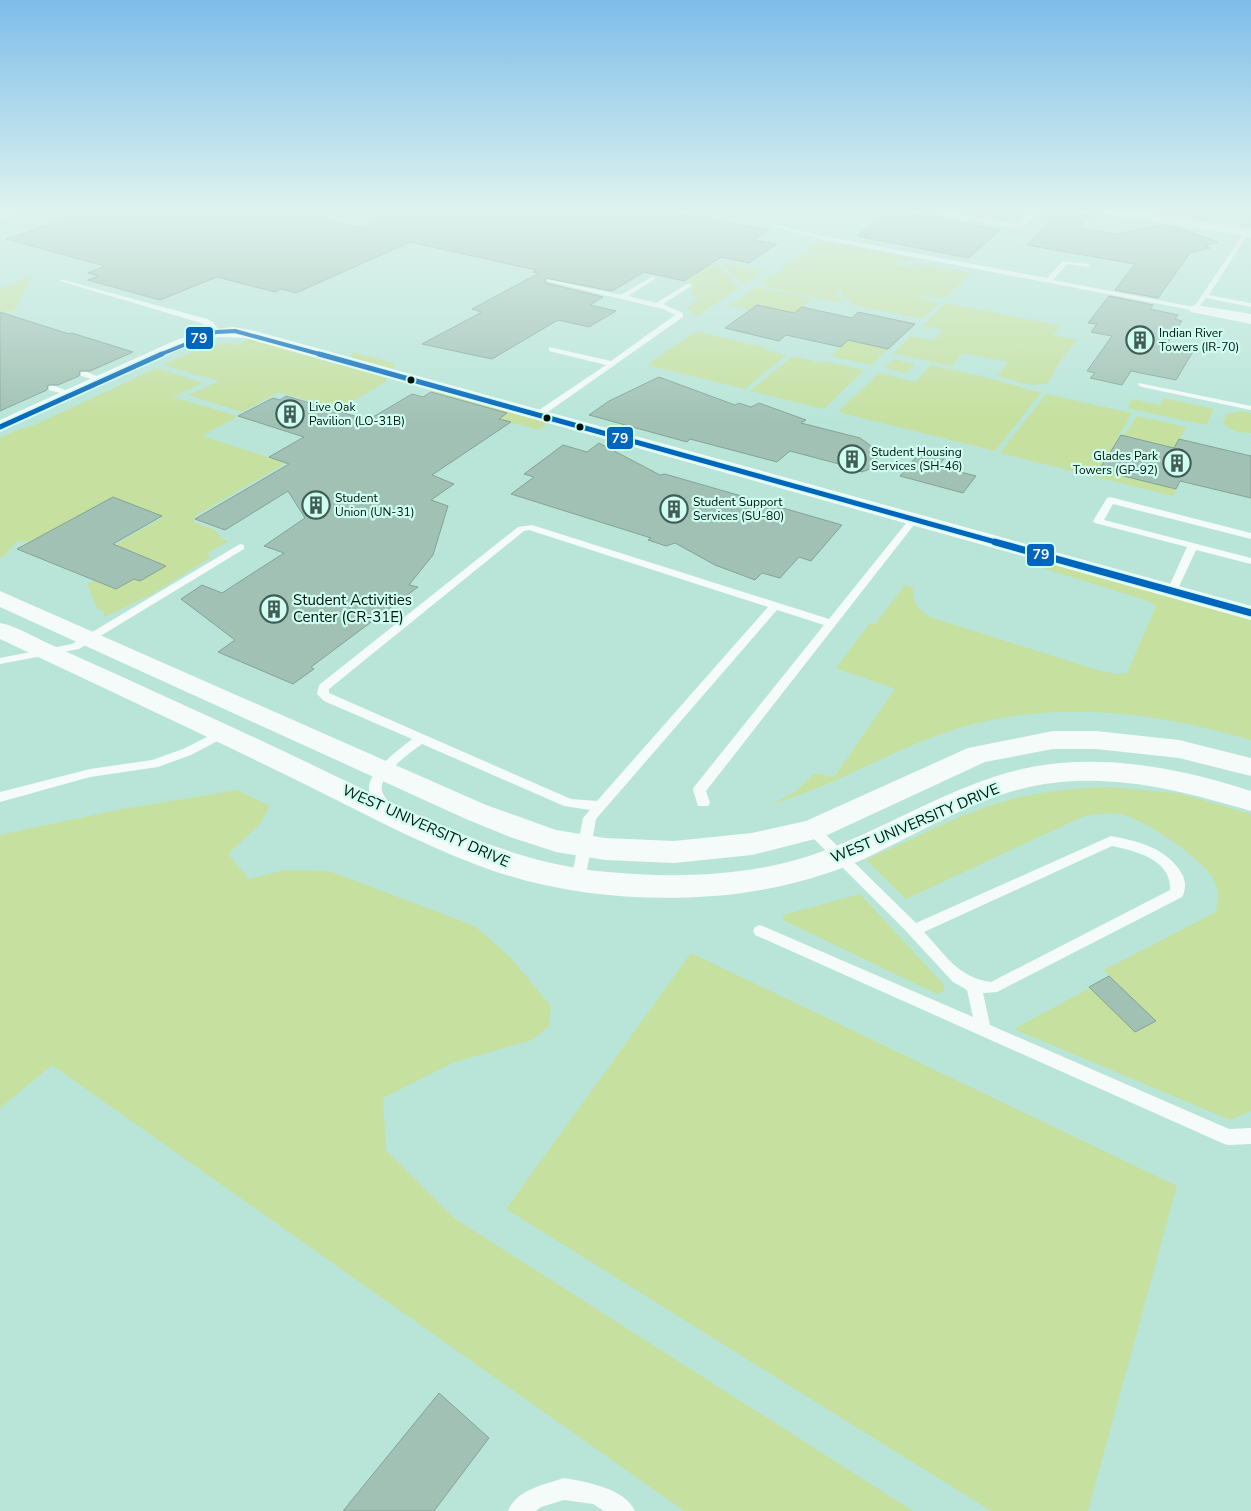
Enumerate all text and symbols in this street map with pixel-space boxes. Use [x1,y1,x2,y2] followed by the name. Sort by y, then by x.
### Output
[1125,325,1155,355] building icon: Indian River Towers (IR-70)
[1159,325,1239,355] place label: Indian River Towers (IR-70)
[185,326,214,350] line badge: 79
[191,329,207,348] text: 79
[406,375,416,385] unlabelled marker
[275,399,305,429] building icon: Live Oak Pavilion (LO-31B)
[309,399,405,429] place label: Live Oak Pavilion (LO-31B)
[542,413,552,423] unlabelled marker
[575,422,585,432] unlabelled marker
[606,426,634,450] line badge: 79
[612,429,628,448] text: 79
[837,444,867,474] building icon: Student Housing Services (SH-46)
[871,444,963,474] place label: Student Housing Services (SH-46)
[1073,448,1159,478] place label: Glades Park Towers (GP-92)
[1162,448,1192,478] building icon: Glades Park Towers (GP-92)
[301,490,331,520] building icon: Student Union (UN-31)
[335,490,415,520] place label: Student Union (UN-31)
[659,494,689,524] building icon: Student Support Services (SU-80)
[693,494,784,524] place label: Student Support Services (SU-80)
[1026,543,1055,567] line badge: 79
[1033,545,1049,564] text: 79
[293,590,412,627] place label: Student Activities Center (CR-31E)
[259,594,289,624] building icon: Student Activities Center (CR-31E)
[828,778,1002,868] street label: WEST UNIVERSITY DRIVE
[339,780,513,872] street label: WEST UNIVERSITY DRIVE

